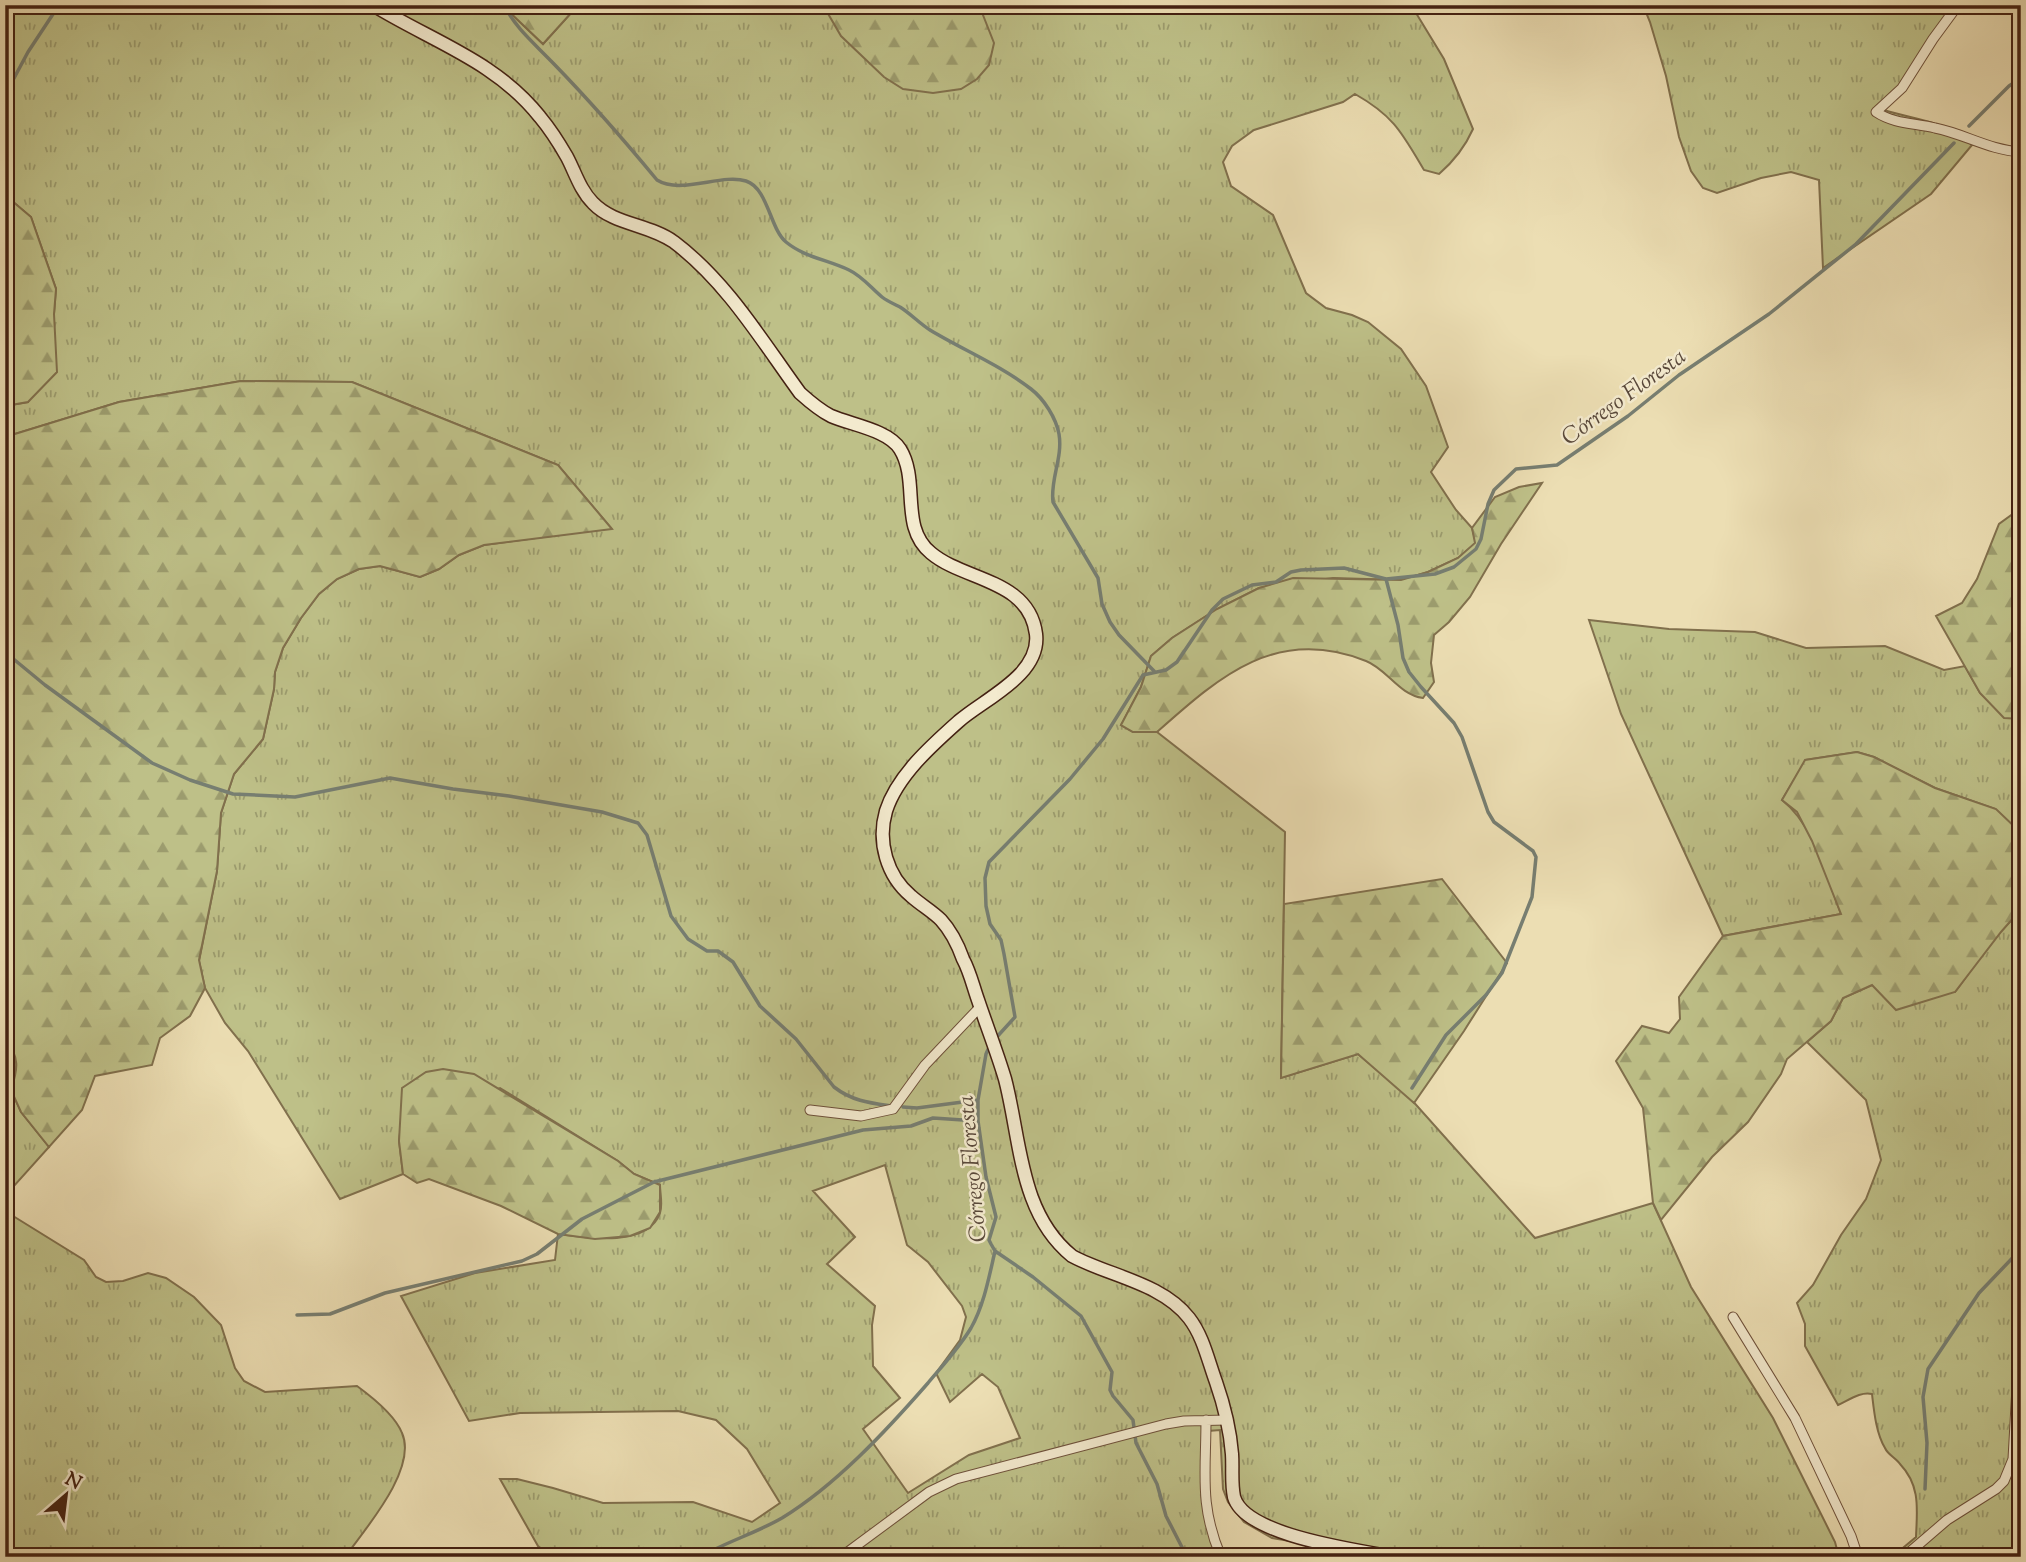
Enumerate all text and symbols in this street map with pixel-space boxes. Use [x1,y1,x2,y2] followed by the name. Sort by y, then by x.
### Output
[1555,341,1694,455] water label: Córrego Floresta
[951,1094,996,1244] water label: Córrego Floresta
[32,1460,102,1530] north arrow
[60,1467,86,1498] text: N

